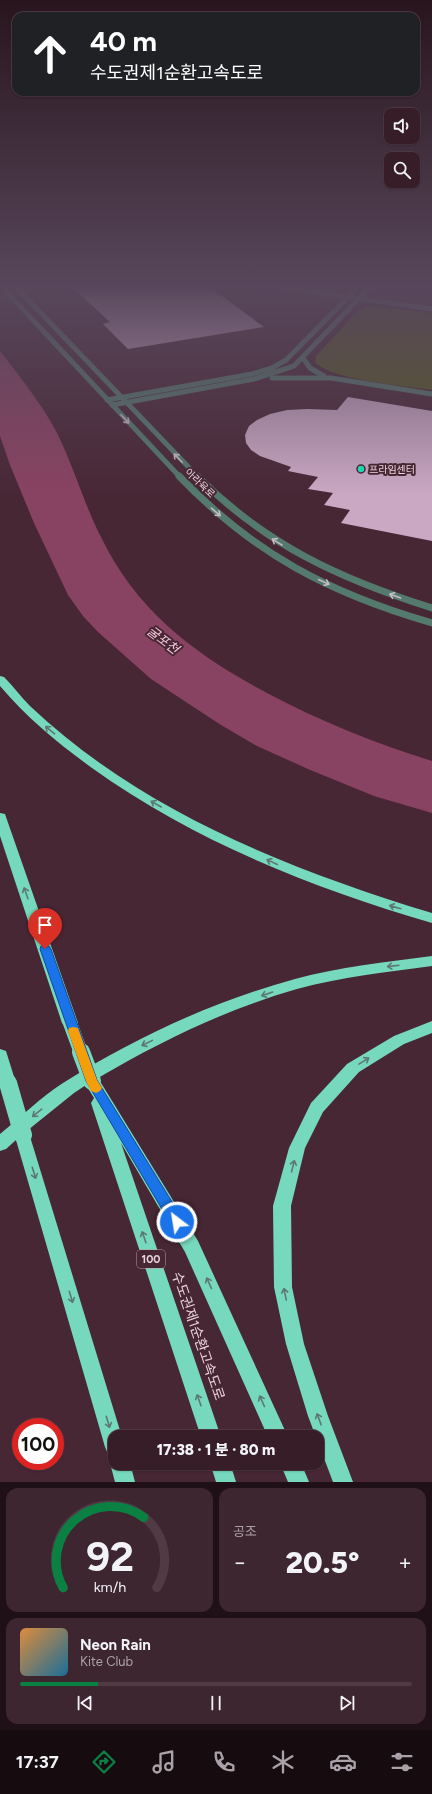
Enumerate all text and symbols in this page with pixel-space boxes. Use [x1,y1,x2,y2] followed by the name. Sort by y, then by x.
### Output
[90,24,157,58] text: 40 m
[24,28,76,80] icon: ahead
[90,62,263,84] text: 수도권제1순환고속도로
[384,108,420,188] map controls
[384,108,420,144] button: sound
[384,152,420,188] button: search
[120,414,130,424] one-way arrow
[173,453,183,463] one-way arrow
[369,463,415,476] place label: 프라임센터
[356,464,366,474] marker: 프라임센터
[182,466,218,500] street label: 아라육로
[210,507,221,516] one-way arrow
[271,537,283,545] one-way arrow
[318,579,330,587] one-way arrow
[389,591,401,599] one-way arrow
[144,623,183,657] water label: 굴포천
[45,725,55,734] one-way arrow
[150,799,162,807] one-way arrow
[267,858,279,865] one-way arrow
[22,887,29,900] one-way arrow
[388,903,401,910] one-way arrow
[28,908,62,949] pin
[34,914,56,936] icon: arrive
[387,962,400,970] one-way arrow
[260,991,273,998] one-way arrow
[141,1040,153,1047] one-way arrow
[358,1057,370,1065] one-way arrow
[32,1108,43,1117] one-way arrow
[289,1159,297,1172] one-way arrow
[31,1166,38,1179] one-way arrow
[156,1201,198,1243] position arrow
[140,1231,147,1244] one-way arrow
[137,1250,165,1268] road number: 100
[168,1270,228,1402] street label: 수도권제1순환고속도로
[205,1277,212,1289] one-way arrow
[280,1288,288,1301] one-way arrow
[68,1291,75,1304] one-way arrow
[195,1394,202,1407] one-way arrow
[258,1396,265,1408] one-way arrow
[315,1414,323,1426] one-way arrow
[105,1415,112,1428] one-way arrow
[12,1418,64,1470] speed limit sign: 100
[157,1441,275,1459] text: 17:38 · 1 분 · 80 m
[233,1524,257,1539] text: 공조
[85,1531,134,1581] text: 92
[285,1544,360,1581] text: 20.5°
[233,1549,247,1576] text: −
[398,1549,412,1576] text: +
[93,1578,126,1596] text: km/h
[80,1636,151,1654] text: Neon Rain
[80,1654,133,1669] text: Kite Club
[74,1692,96,1714] icon: previous
[205,1692,227,1714] icon: pause
[336,1692,358,1714] icon: next
[90,1748,118,1776] icon: directions
[150,1748,178,1776] icon: music
[210,1748,238,1776] icon: phone
[269,1748,297,1776] icon: climate
[329,1748,357,1776] icon: car
[388,1748,416,1776] icon: filters
[16,1751,59,1773] text: 17:37

